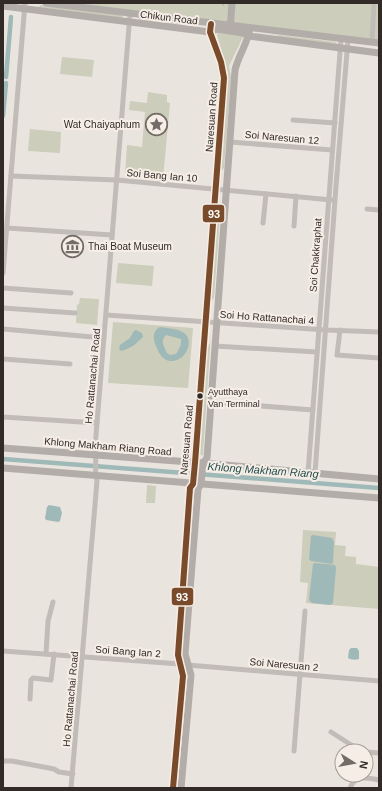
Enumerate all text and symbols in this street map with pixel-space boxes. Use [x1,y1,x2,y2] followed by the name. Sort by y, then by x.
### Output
[140,9,198,26] street label: Chikun Road
[204,82,219,152] street label: Naresuan Road
[143,111,169,137] place icon: Wat Chaiyaphum
[64,119,140,130] place label: Wat Chaiyaphum
[244,129,320,146] street label: Soi Naresuan 12
[126,167,198,184] street label: Soi Bang Ian 10
[202,204,225,223] line badge: 93
[208,208,220,220] text: 93
[307,218,324,292] street label: Soi Chakkraphat
[60,233,86,259] museum icon: Thai Boat Museum
[88,241,172,252] place label: Thai Boat Museum
[219,309,315,326] street label: Soi Ho Rattanachai 4
[83,328,102,424] street label: Ho Rattanachai Road
[208,387,260,409] place label: Ayutthaya Van Terminal
[195,391,205,401] marker: Ayutthaya Van Terminal
[178,405,195,475] street label: Naresuan Road
[44,435,172,458] street label: Khlong Makham Riang Road
[207,460,320,480] water label: Khlong Makham Riang
[171,587,194,606] line badge: 93
[176,591,188,603] text: 93
[95,644,162,659] street label: Soi Bang Ian 2
[61,651,80,747] street label: Ho Rattanachai Road
[249,656,319,673] street label: Soi Naresuan 2
[334,743,374,783] north arrow
[357,760,370,770] text: N

